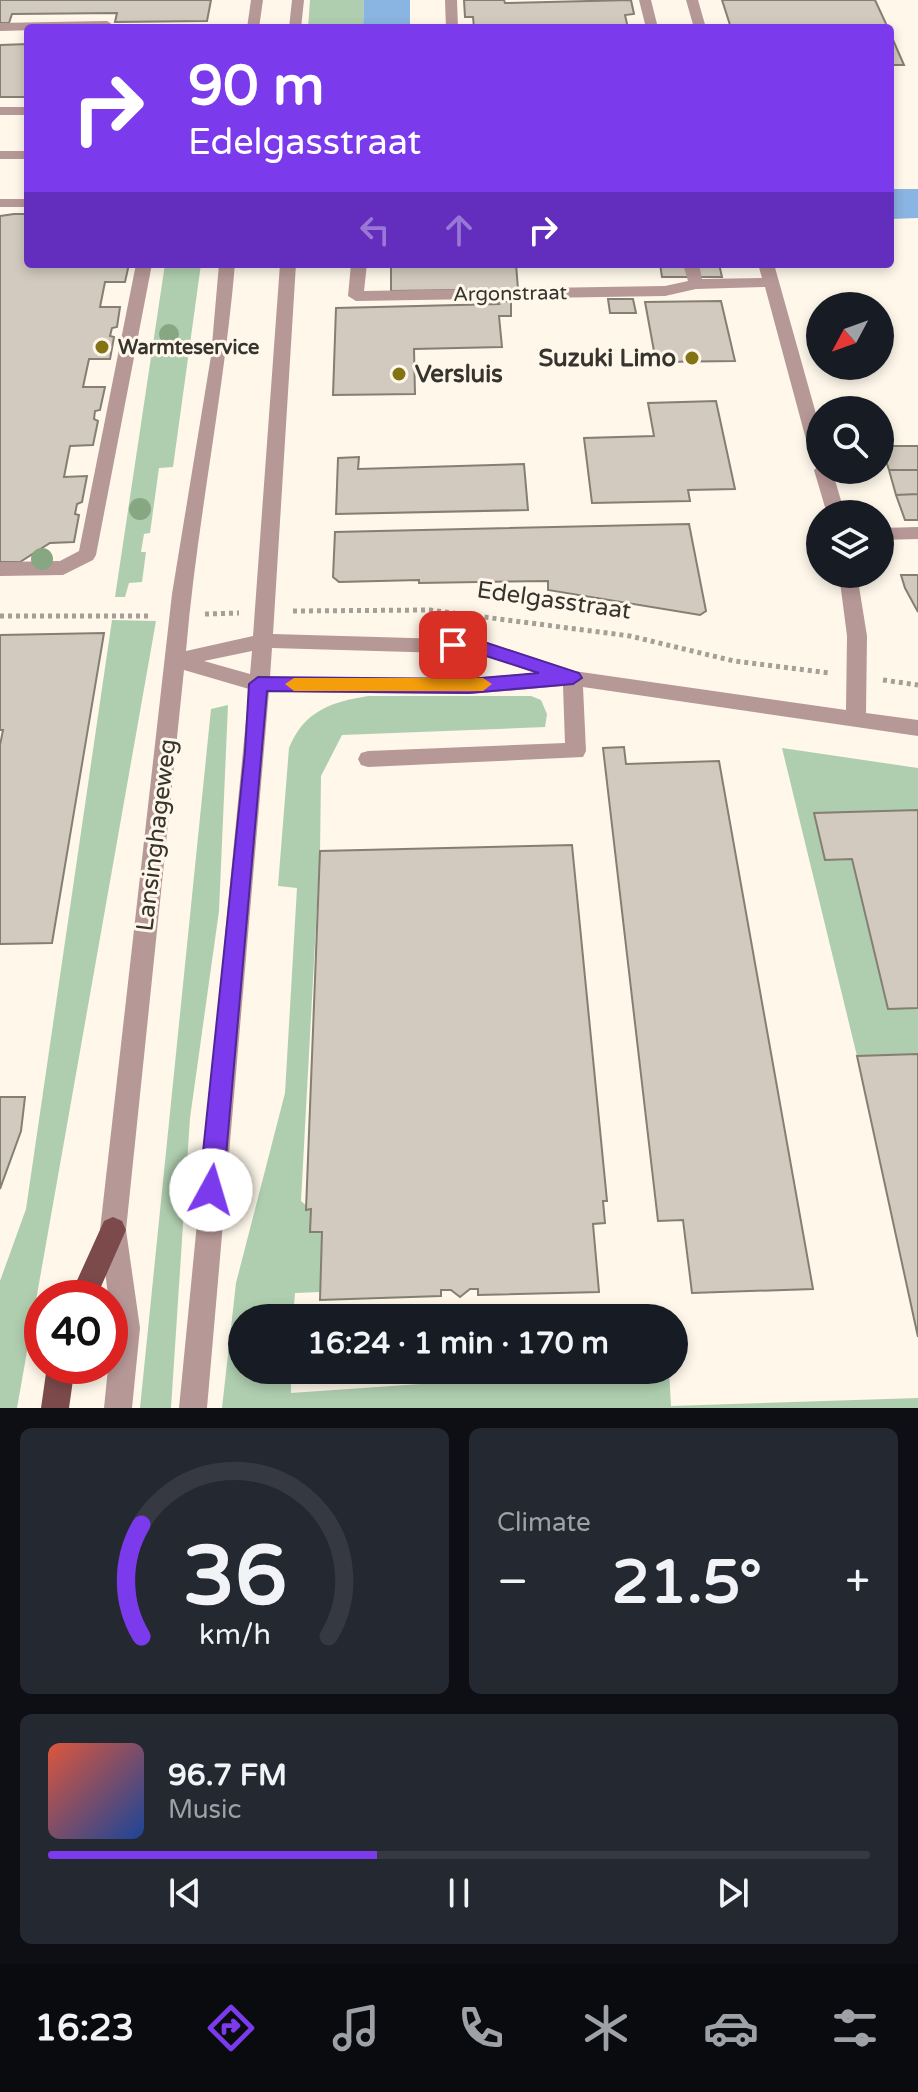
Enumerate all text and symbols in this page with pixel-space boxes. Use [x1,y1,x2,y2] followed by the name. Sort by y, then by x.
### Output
[188,53,324,120] text: 90 m
[56,56,160,160] icon: right
[188,121,421,164] text: Edelgasstraat
[353,208,397,252] icon: left
[437,208,481,252] icon: ahead
[521,208,565,252] icon: right
[453,281,567,307] street label: Argonstraat
[806,292,894,380] north arrow
[806,292,894,588] map controls
[118,336,259,360] place label: Warmteservice
[93,338,111,356] marker: Warmteservice
[539,344,676,373] place label: Suzuki Limo
[683,349,701,367] marker: Suzuki Limo
[415,360,503,389] place label: Versluis
[390,365,408,383] marker: Versluis
[806,396,894,484] button: search
[806,500,894,588] button: layers
[475,575,633,626] street label: Edelgasstraat
[419,611,487,679] pin
[431,623,475,667] icon: arrive
[130,737,183,933] street label: Lansinghageweg
[169,1148,253,1232] position arrow
[24,1280,128,1384] speed limit sign: 40
[307,1325,609,1362] text: 16:24 · 1 min · 170 m
[497,1507,591,1538] text: Climate
[182,1527,287,1627] text: 36
[612,1547,762,1619] text: 21.5°
[497,1556,528,1609] text: −
[845,1556,870,1609] text: +
[199,1618,270,1652] text: km/h
[168,1757,287,1794] text: 96.7 FM
[168,1794,241,1825] text: Music
[163,1871,207,1915] icon: previous
[437,1871,481,1915] icon: pause
[711,1871,755,1915] icon: next
[203,2000,259,2056] icon: directions
[328,2000,384,2056] icon: music
[453,2000,509,2056] icon: phone
[578,2000,634,2056] icon: climate
[703,2000,759,2056] icon: car
[827,2000,883,2056] icon: filters
[34,2007,134,2050] text: 16:23

